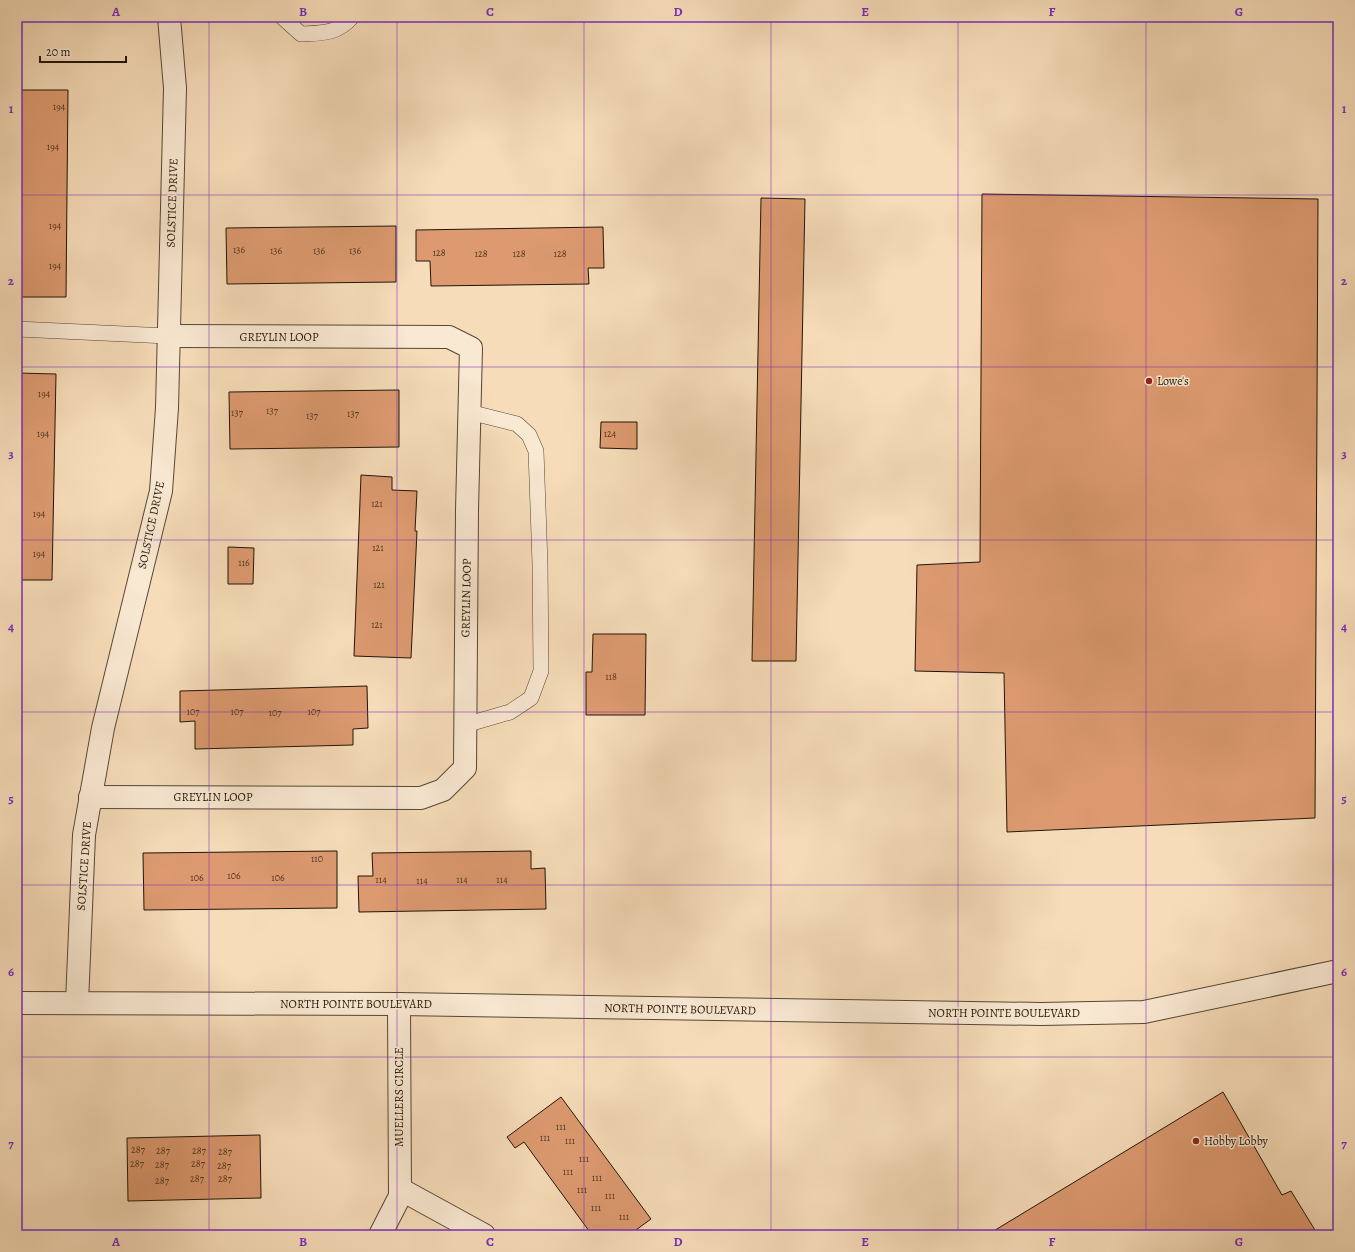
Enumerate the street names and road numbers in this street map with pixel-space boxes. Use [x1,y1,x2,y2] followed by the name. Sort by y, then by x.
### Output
[162,158,182,248] street label: SOLSTICE DRIVE
[239,329,319,345] street label: GREYLIN LOOP
[134,480,168,570] street label: SOLSTICE DRIVE
[457,558,475,638] street label: GREYLIN LOOP
[173,789,253,805] street label: GREYLIN LOOP
[73,821,95,911] street label: SOLSTICE DRIVE
[280,996,432,1012] street label: NORTH POINTE BOULEVARD
[604,1000,756,1018] street label: NORTH POINTE BOULEVARD
[928,1005,1080,1021] street label: NORTH POINTE BOULEVARD
[391,1047,407,1147] street label: MUELLERS CIRCLE

